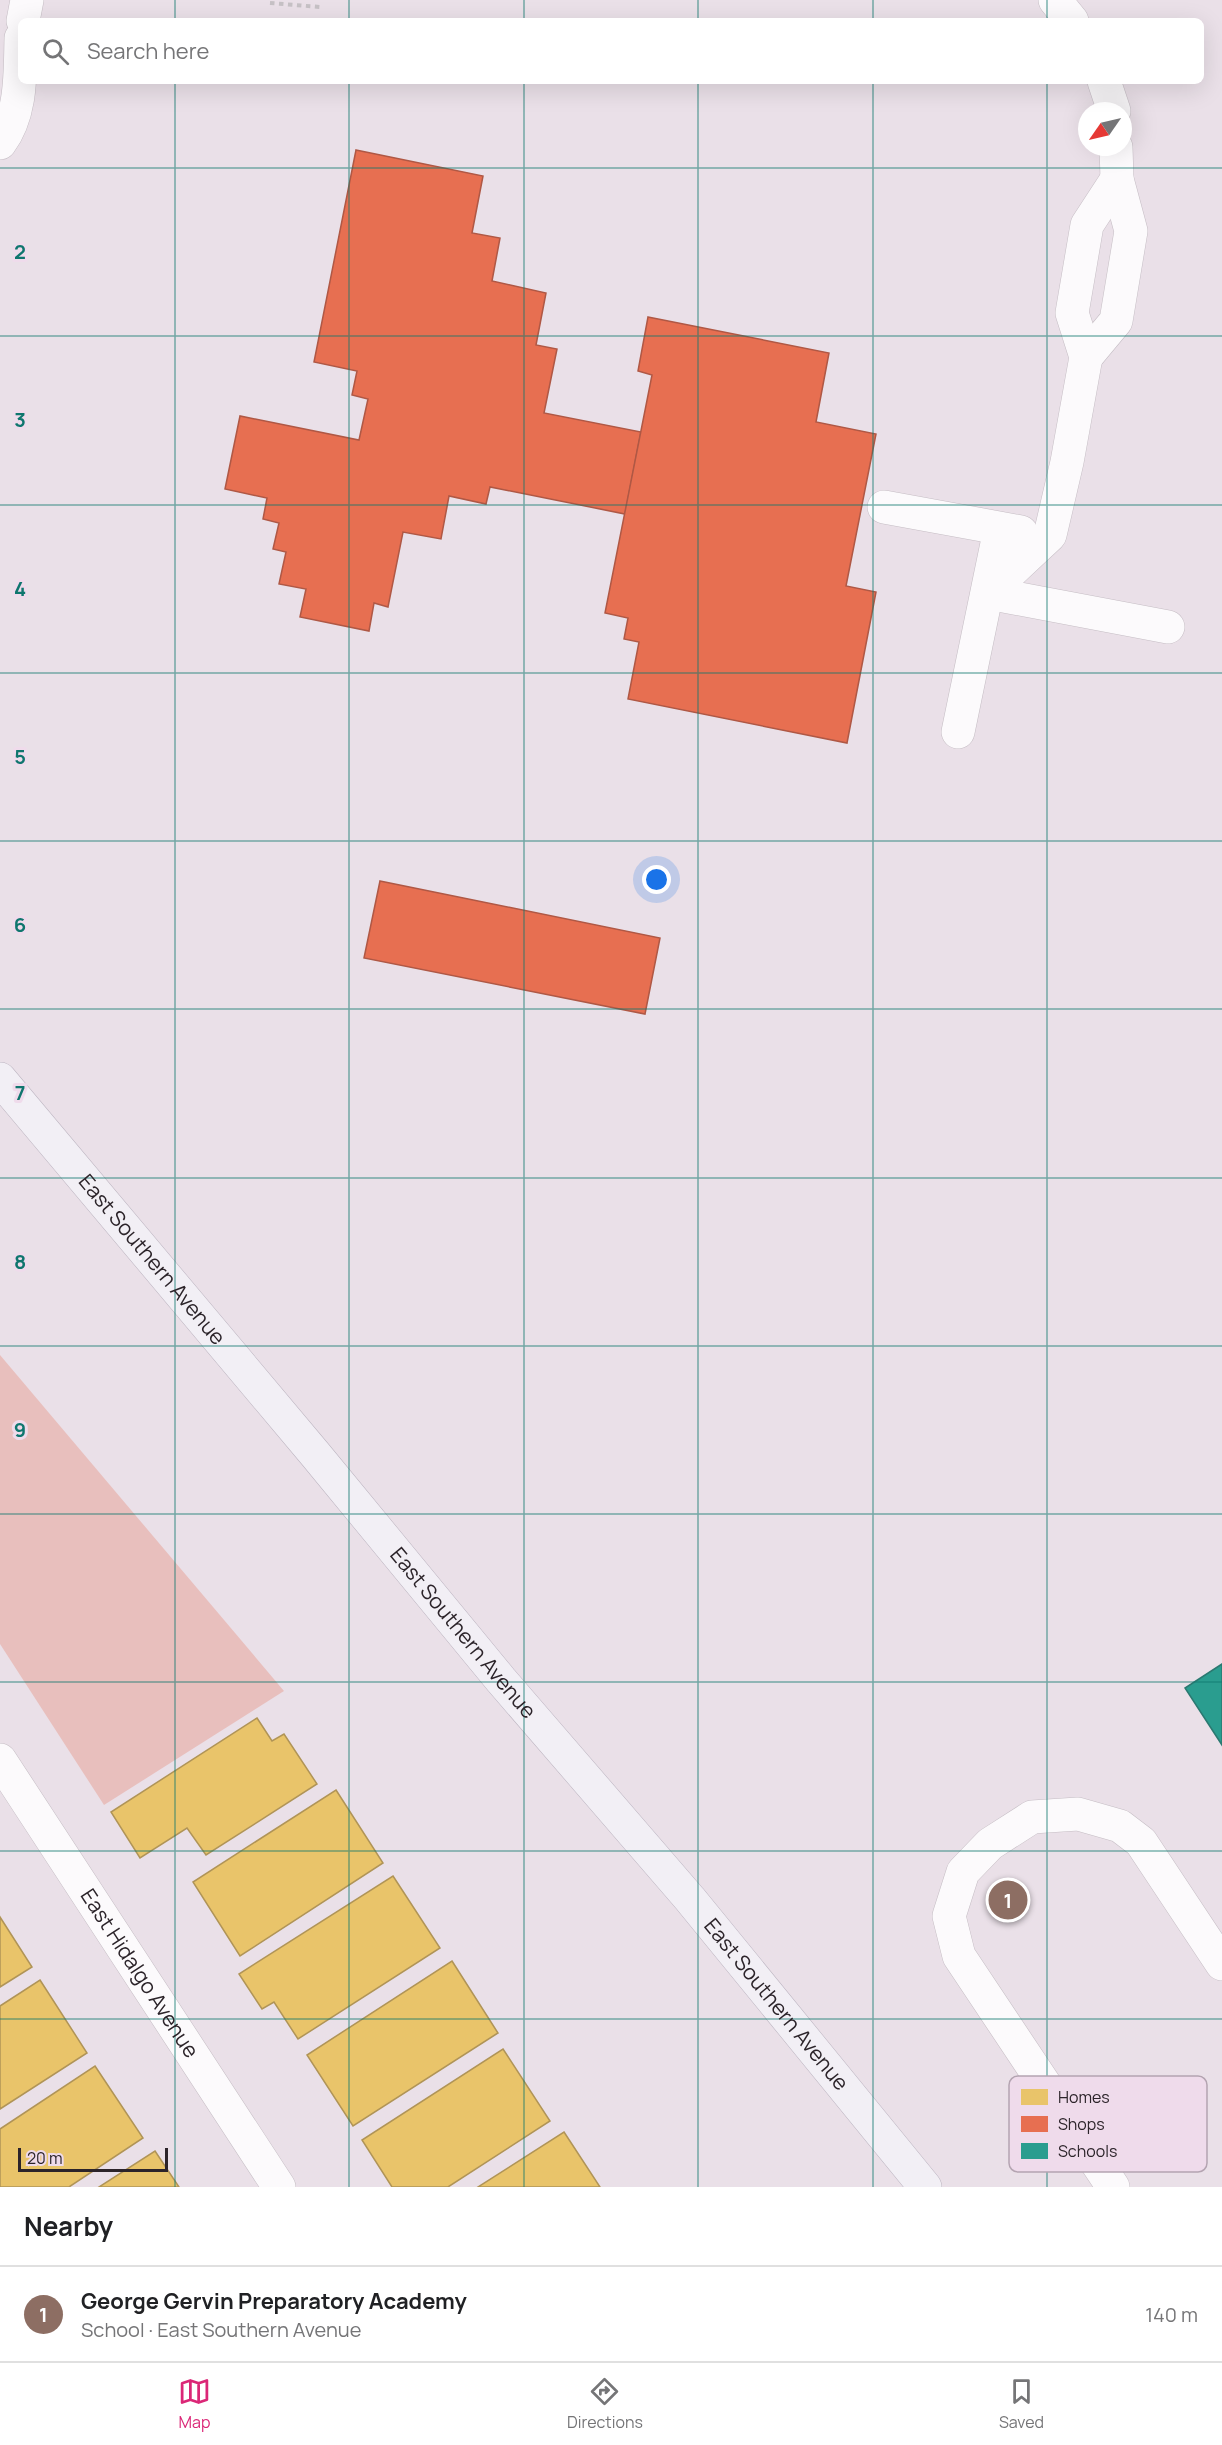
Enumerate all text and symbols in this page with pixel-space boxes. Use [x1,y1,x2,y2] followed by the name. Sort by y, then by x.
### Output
[18,18,1204,84] search box
[39,35,72,68] icon: search
[87,36,209,66] text: Search here
[1078,102,1132,156] north arrow
[14,238,26,265] text: 2
[14,406,26,433] text: 3
[14,575,26,602] text: 4
[14,743,26,770] text: 5
[642,865,671,894] your location
[14,911,26,938] text: 6
[15,1079,25,1106] text: 7
[73,1168,232,1350] street label: East Southern Avenue
[14,1248,26,1275] text: 8
[14,1416,26,1443] text: 9
[384,1541,543,1724] street label: East Southern Avenue
[988,1878,1028,1922] pin: 1
[75,1883,206,2063] street label: East Hidalgo Avenue
[698,1912,856,2096] street label: East Southern Avenue
[1009,2076,1207,2172] legend
[1058,2086,1110,2108] text: Homes
[1058,2113,1105,2135] text: Shops
[1058,2140,1117,2162] text: Schools
[18,2145,168,2172] scale bar
[27,2147,63,2169] text: 20 m
[24,2208,113,2244] text: Nearby
[81,2286,467,2316] text: George Gervin Preparatory Academy
[39,2301,48,2328] text: 1
[1145,2301,1198,2328] text: 140 m
[81,2316,361,2343] text: School · East Southern Avenue
[178,2375,211,2433] tab: Map
[567,2375,643,2433] tab: Directions
[999,2375,1044,2433] tab: Saved

